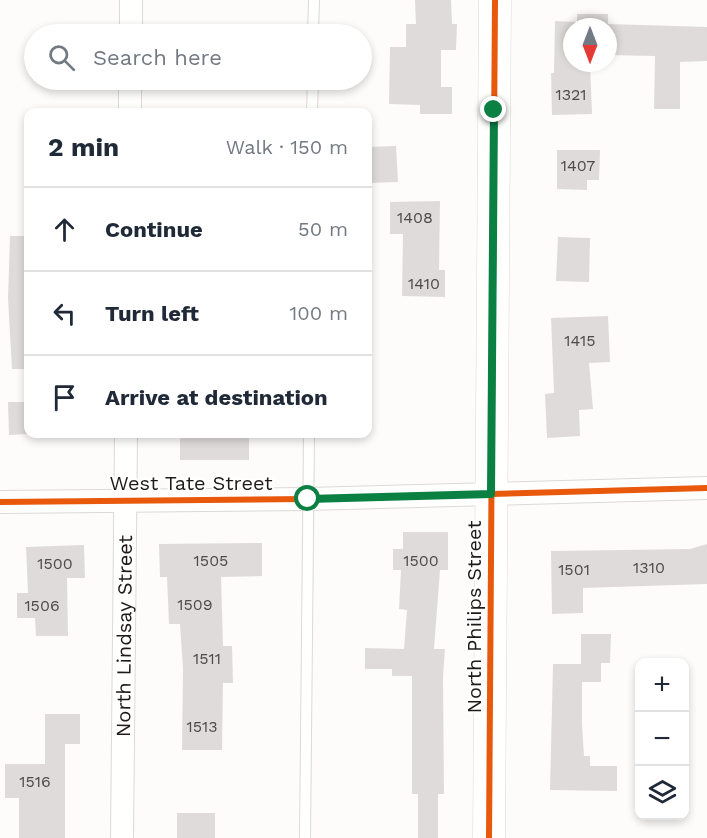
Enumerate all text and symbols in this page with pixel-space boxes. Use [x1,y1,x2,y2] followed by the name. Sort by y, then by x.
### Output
[563,18,617,72] north arrow
[24,24,372,90] search box
[45,41,78,74] icon: search
[93,45,222,70] text: Search here
[555,85,587,104] house number: 1321
[480,96,506,122] route end
[48,132,119,162] text: 2 min
[226,135,348,159] text: Walk · 150 m
[561,156,595,175] house number: 1407
[397,208,433,227] house number: 1408
[48,213,81,246] icon: ahead
[105,217,203,242] text: Continue
[298,217,348,241] text: 50 m
[408,274,440,293] house number: 1410
[48,297,81,330] icon: left
[105,301,199,326] text: Turn left
[289,301,348,325] text: 100 m
[564,331,596,350] house number: 1415
[48,381,81,414] icon: arrive
[105,385,328,410] text: Arrive at destination
[109,471,273,495] street label: West Tate Street
[294,485,320,511] route start
[462,520,486,714] street label: North Philips Street
[111,534,137,737] street label: North Lindsay Street
[194,551,228,570] house number: 1505
[403,551,439,570] house number: 1500
[37,554,73,573] house number: 1500
[633,558,665,577] house number: 1310
[558,560,590,579] house number: 1501
[177,595,213,614] house number: 1509
[24,596,60,615] house number: 1506
[193,649,221,668] house number: 1511
[635,658,689,820] map controls
[635,658,689,712] button: +
[635,712,689,766] button: −
[186,717,218,736] house number: 1513
[635,766,689,820] button: layers
[19,772,51,791] house number: 1516

